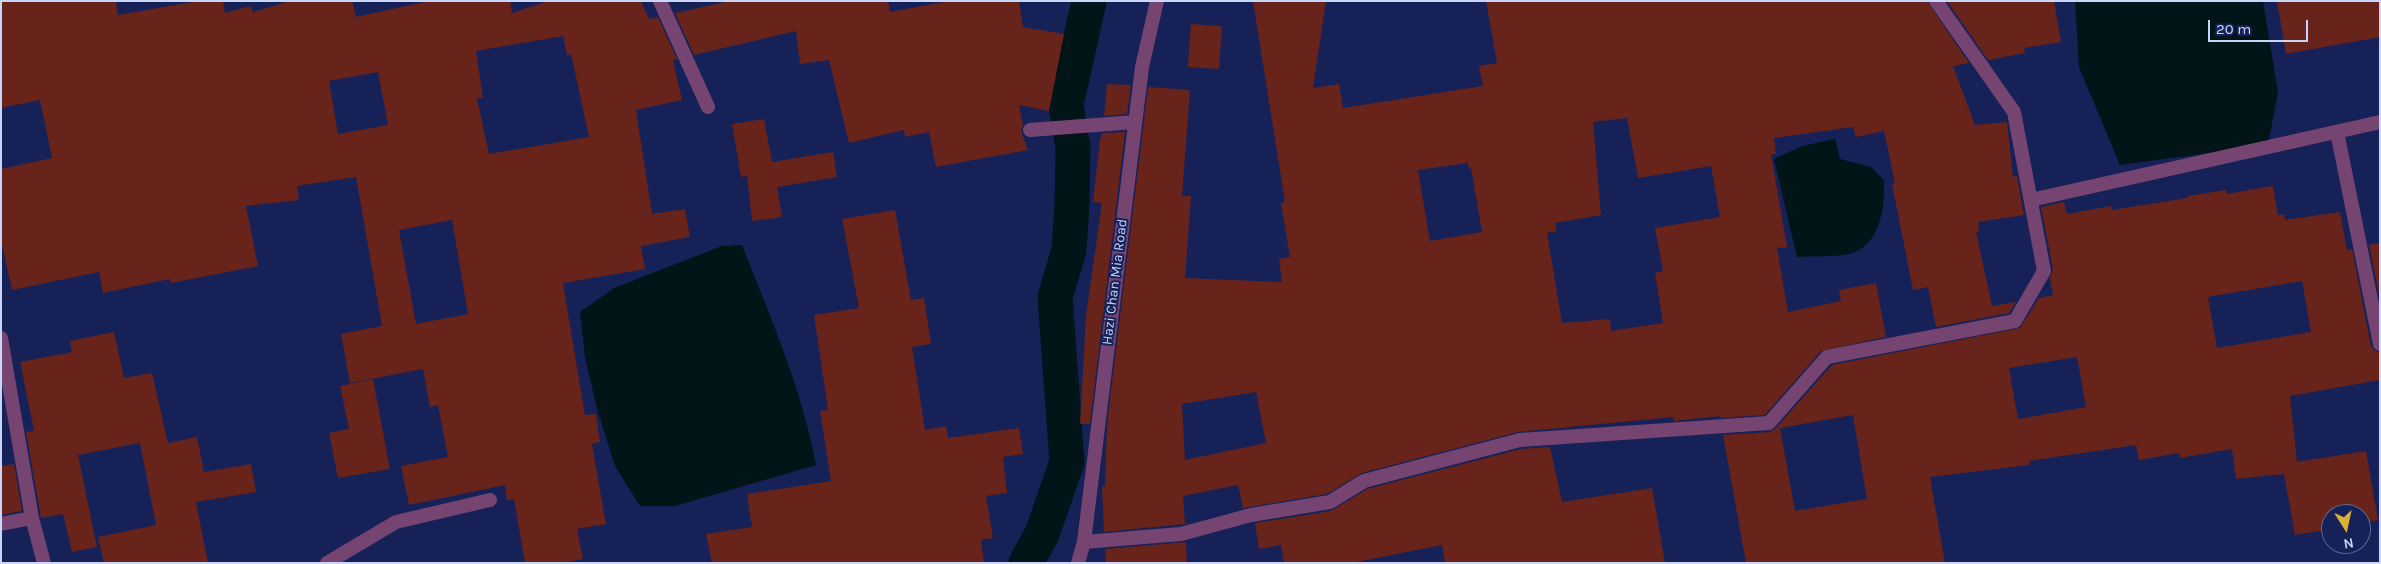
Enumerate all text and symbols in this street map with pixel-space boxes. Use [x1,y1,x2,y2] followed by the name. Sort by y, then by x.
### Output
[2211,10,2311,42] scale bar
[2216,20,2251,38] text: 20 m
[1099,218,1131,346] street label: Hazi Chan Mia Road
[2321,504,2371,554] north arrow
[2342,534,2355,553] text: N

